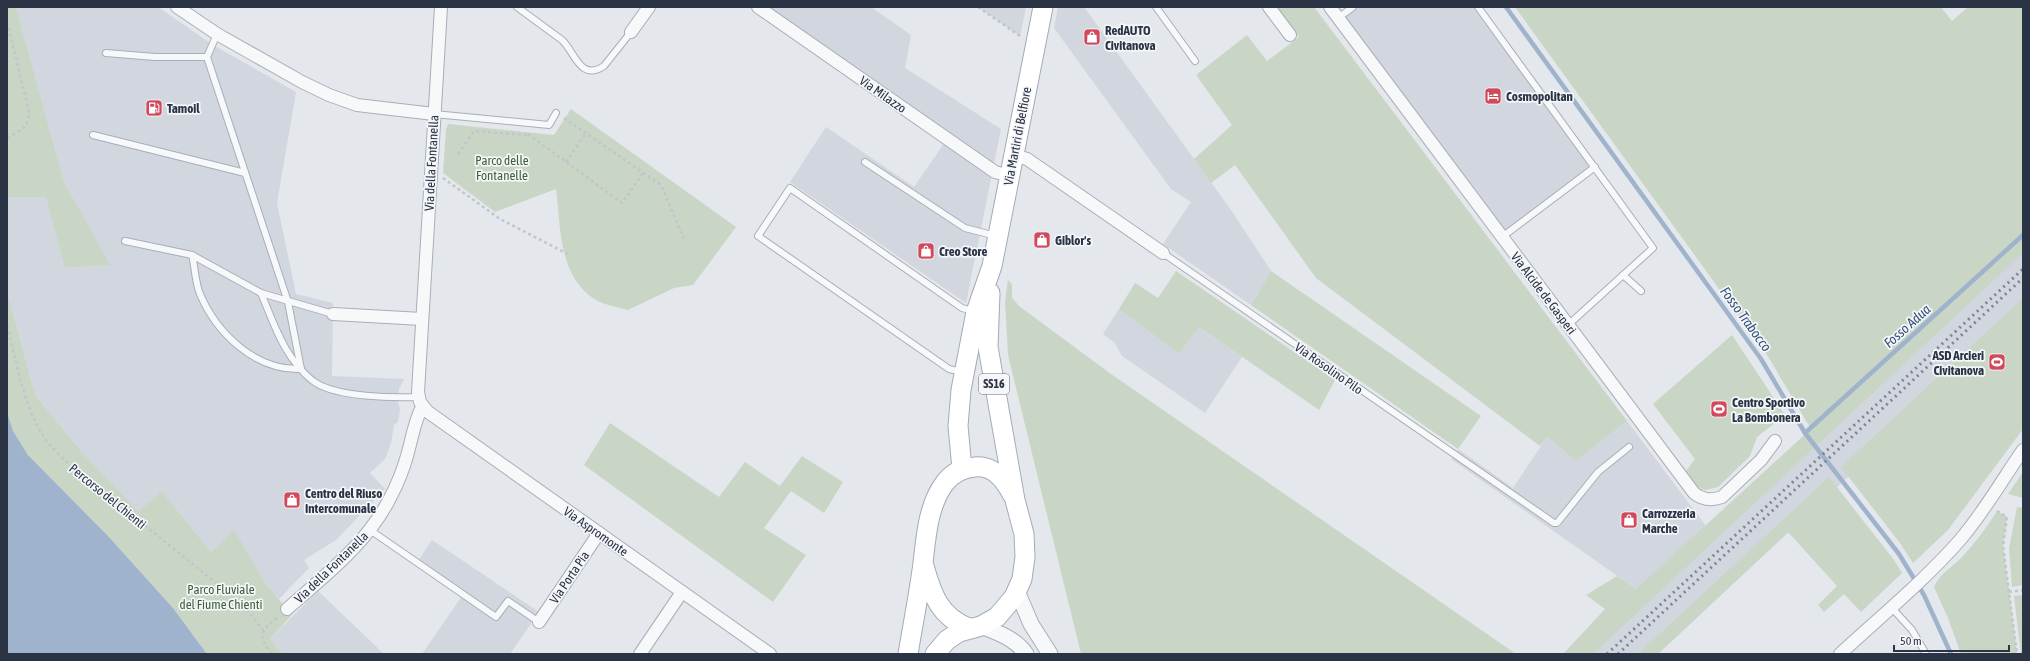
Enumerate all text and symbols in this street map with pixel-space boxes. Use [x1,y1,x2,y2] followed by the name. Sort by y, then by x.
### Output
[1105,23,1156,53] place label: RedAUTO Civitanova
[1082,27,1102,47] shop icon: RedAUTO Civitanova
[856,73,909,116] street label: Via Milazzo
[1001,86,1034,187] street label: Via Martiri di Belfiore
[1483,86,1503,106] hotel icon: Cosmopolitan
[1506,89,1573,104] place label: Cosmopolitan
[144,98,164,118] fuel station icon: Tamoil
[167,101,200,116] place label: Tamoil
[421,115,442,212] street label: Via della Fontanella
[475,153,529,183] park label: Parco delle Fontanelle
[1032,230,1052,250] shop icon: Giblor's
[1055,233,1091,248] place label: Giblor's
[916,241,936,261] shop icon: Creo Store
[939,244,987,259] place label: Creo Store
[1508,249,1579,337] street label: Via Alcide de Gasperi
[1717,284,1775,355] water label: Fosso Trabocco
[1880,301,1934,351] water label: Fosso Adua
[1292,339,1366,397] street label: Via Rosolino Pilo
[1931,348,1984,378] place label: ASD Arcieri Civitanova
[1987,352,2007,372] sports icon: ASD Arcieri Civitanova
[979,374,1009,394] road number: SS16
[1732,395,1805,425] place label: Centro Sportivo La Bombonera
[1709,399,1729,419] sports icon: Centro Sportivo La Bombonera
[66,461,149,532] street label: Percorso del Chienti
[305,486,382,516] place label: Centro del Riuso Intercomunale
[282,490,302,510] shop icon: Centro del Riuso Intercomunale
[560,504,631,559] street label: Via Aspromonte
[1642,506,1696,536] place label: Carrozzeria Marche
[1619,510,1639,530] shop icon: Carrozzeria Marche
[292,529,371,606] street label: Via della Fontanella
[546,548,592,606] street label: Via Porta Pia
[180,582,262,612] park label: Parco Fluviale del Fiume Chienti
[1894,627,2009,653] scale bar
[1900,634,1922,648] text: 50 m

